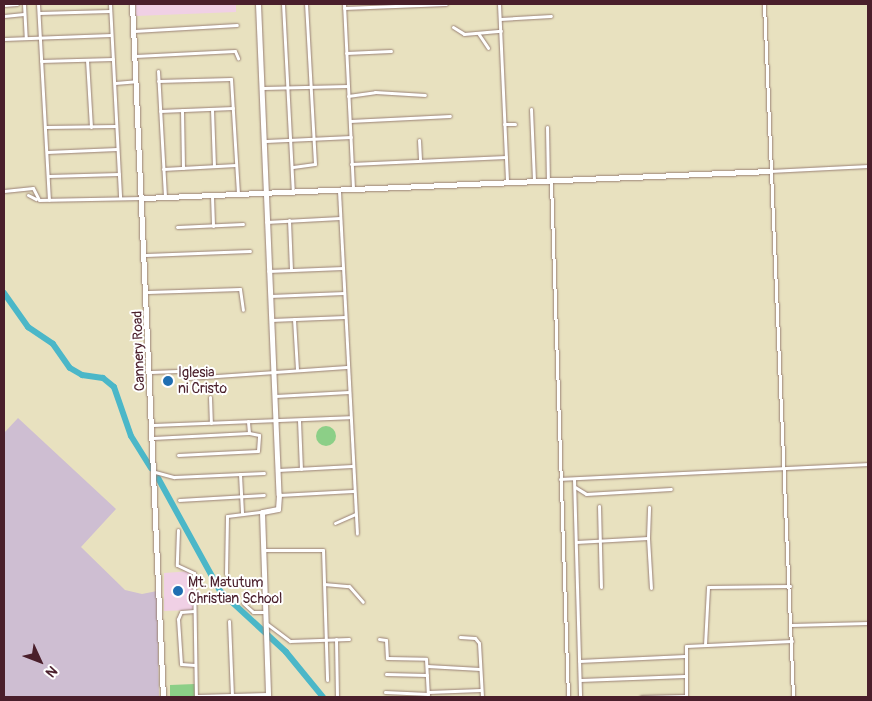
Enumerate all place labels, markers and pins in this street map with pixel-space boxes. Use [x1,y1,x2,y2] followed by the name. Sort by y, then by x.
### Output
[178,365,227,398] place label: Iglesia ni Cristo
[162,375,174,387] marker: Iglesia ni Cristo
[188,575,282,608] place label: Mt. Matutum Christian School
[172,585,184,597] marker: Mt. Matutum Christian School

